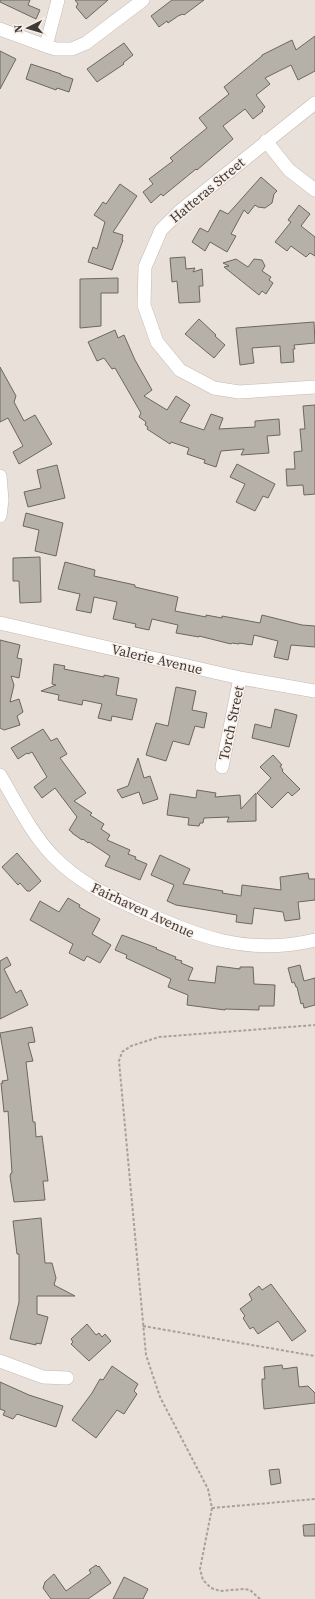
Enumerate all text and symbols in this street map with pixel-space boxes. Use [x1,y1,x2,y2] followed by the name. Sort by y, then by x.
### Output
[8,8,48,48] north arrow
[11,24,26,33] text: N
[165,152,249,227] street label: Hatteras Street
[109,639,205,679] street label: Valerie Avenue
[213,684,249,762] street label: Torch Street
[88,877,198,943] street label: Fairhaven Avenue

